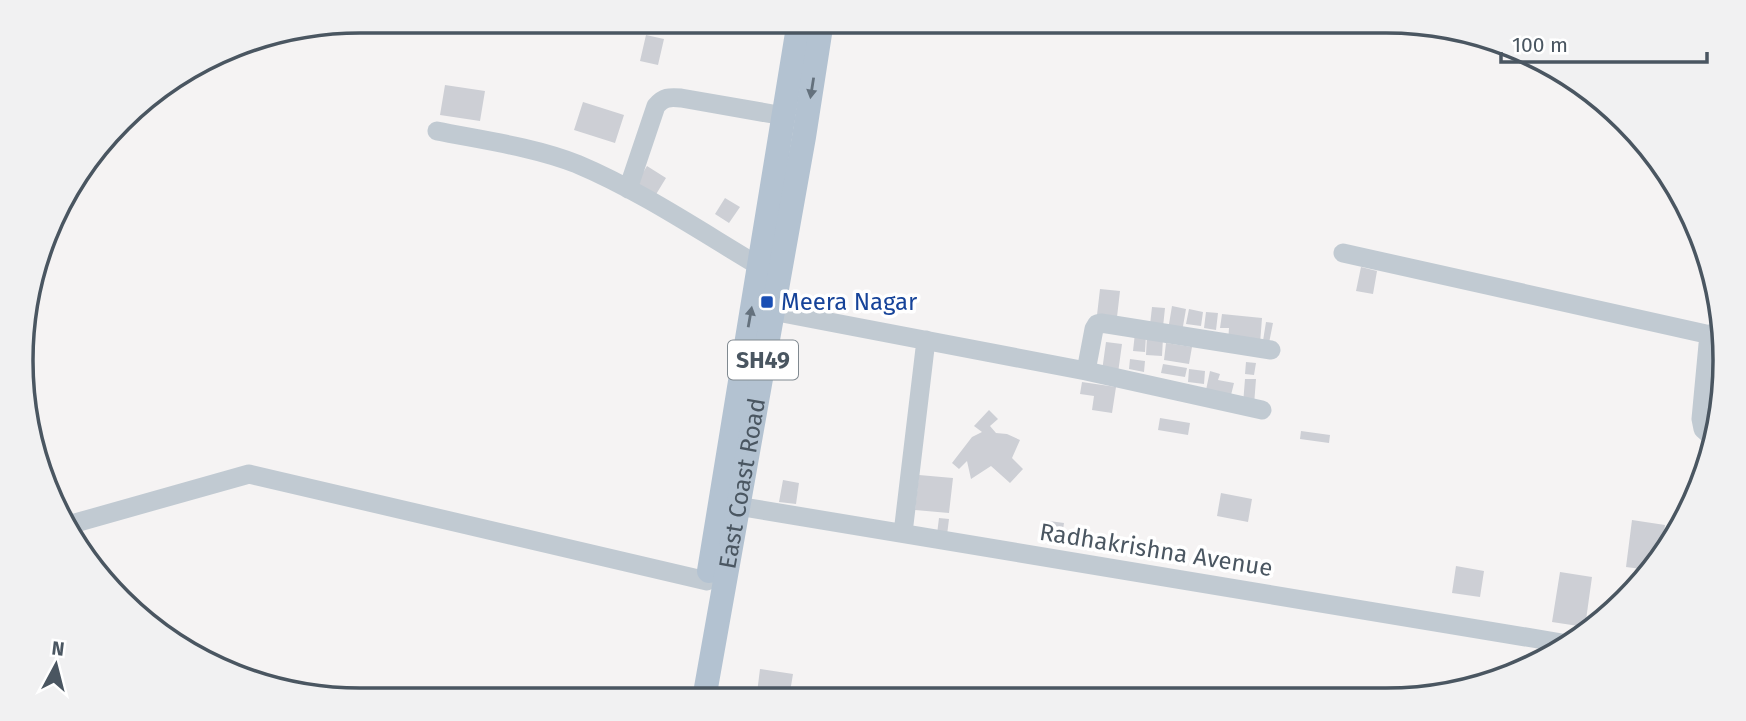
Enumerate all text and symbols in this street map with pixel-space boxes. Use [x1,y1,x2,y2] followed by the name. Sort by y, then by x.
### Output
[1501,21,1708,65] scale bar
[1512,32,1568,58] text: 100 m
[806,77,817,99] one-way arrow
[781,288,918,316] place label: Meera Nagar
[759,294,775,310] marker: Meera Nagar
[745,306,756,328] one-way arrow
[728,340,798,380] road number: SH49
[713,396,771,571] street label: East Coast Road
[1037,518,1275,582] street label: Radhakrishna Avenue
[21,630,91,700] north arrow
[50,636,66,661] text: N

